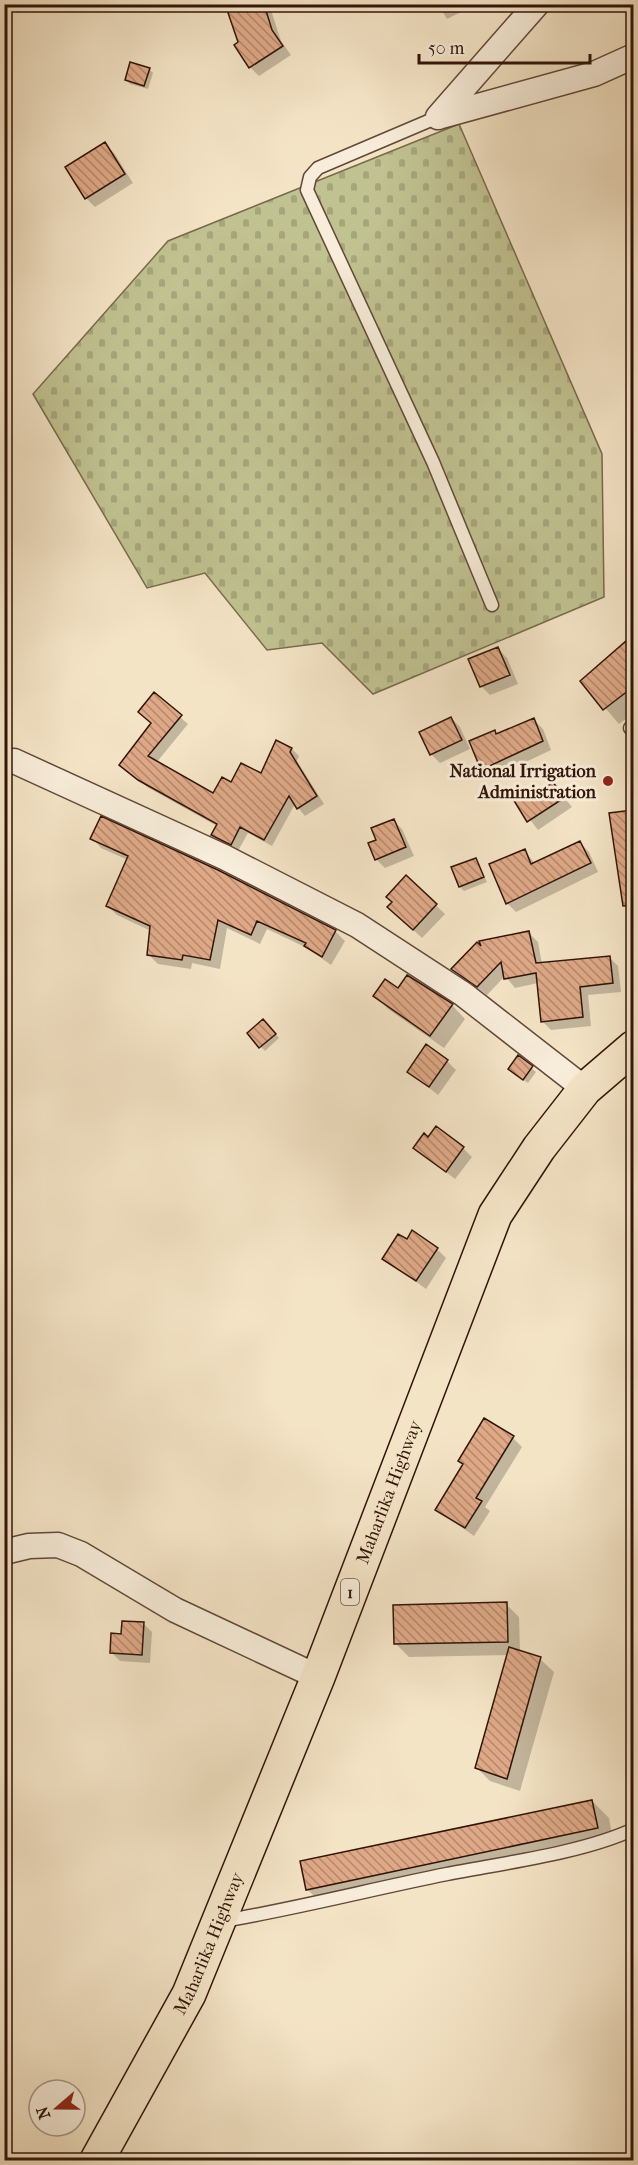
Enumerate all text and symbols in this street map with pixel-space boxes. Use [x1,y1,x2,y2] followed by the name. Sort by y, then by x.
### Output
[419,27,590,65] scale bar
[428,38,465,59] text: 50 m
[450,761,597,803] place label: National Irrigation Administration
[601,774,615,788] marker: National Irrigation Administration
[352,1416,426,1567] street label: Maharlika Highway
[341,1579,359,1605] road number: 1
[169,1868,248,2018] street label: Maharlika Highway
[27,2078,87,2138] north arrow
[32,2103,54,2122] text: N

